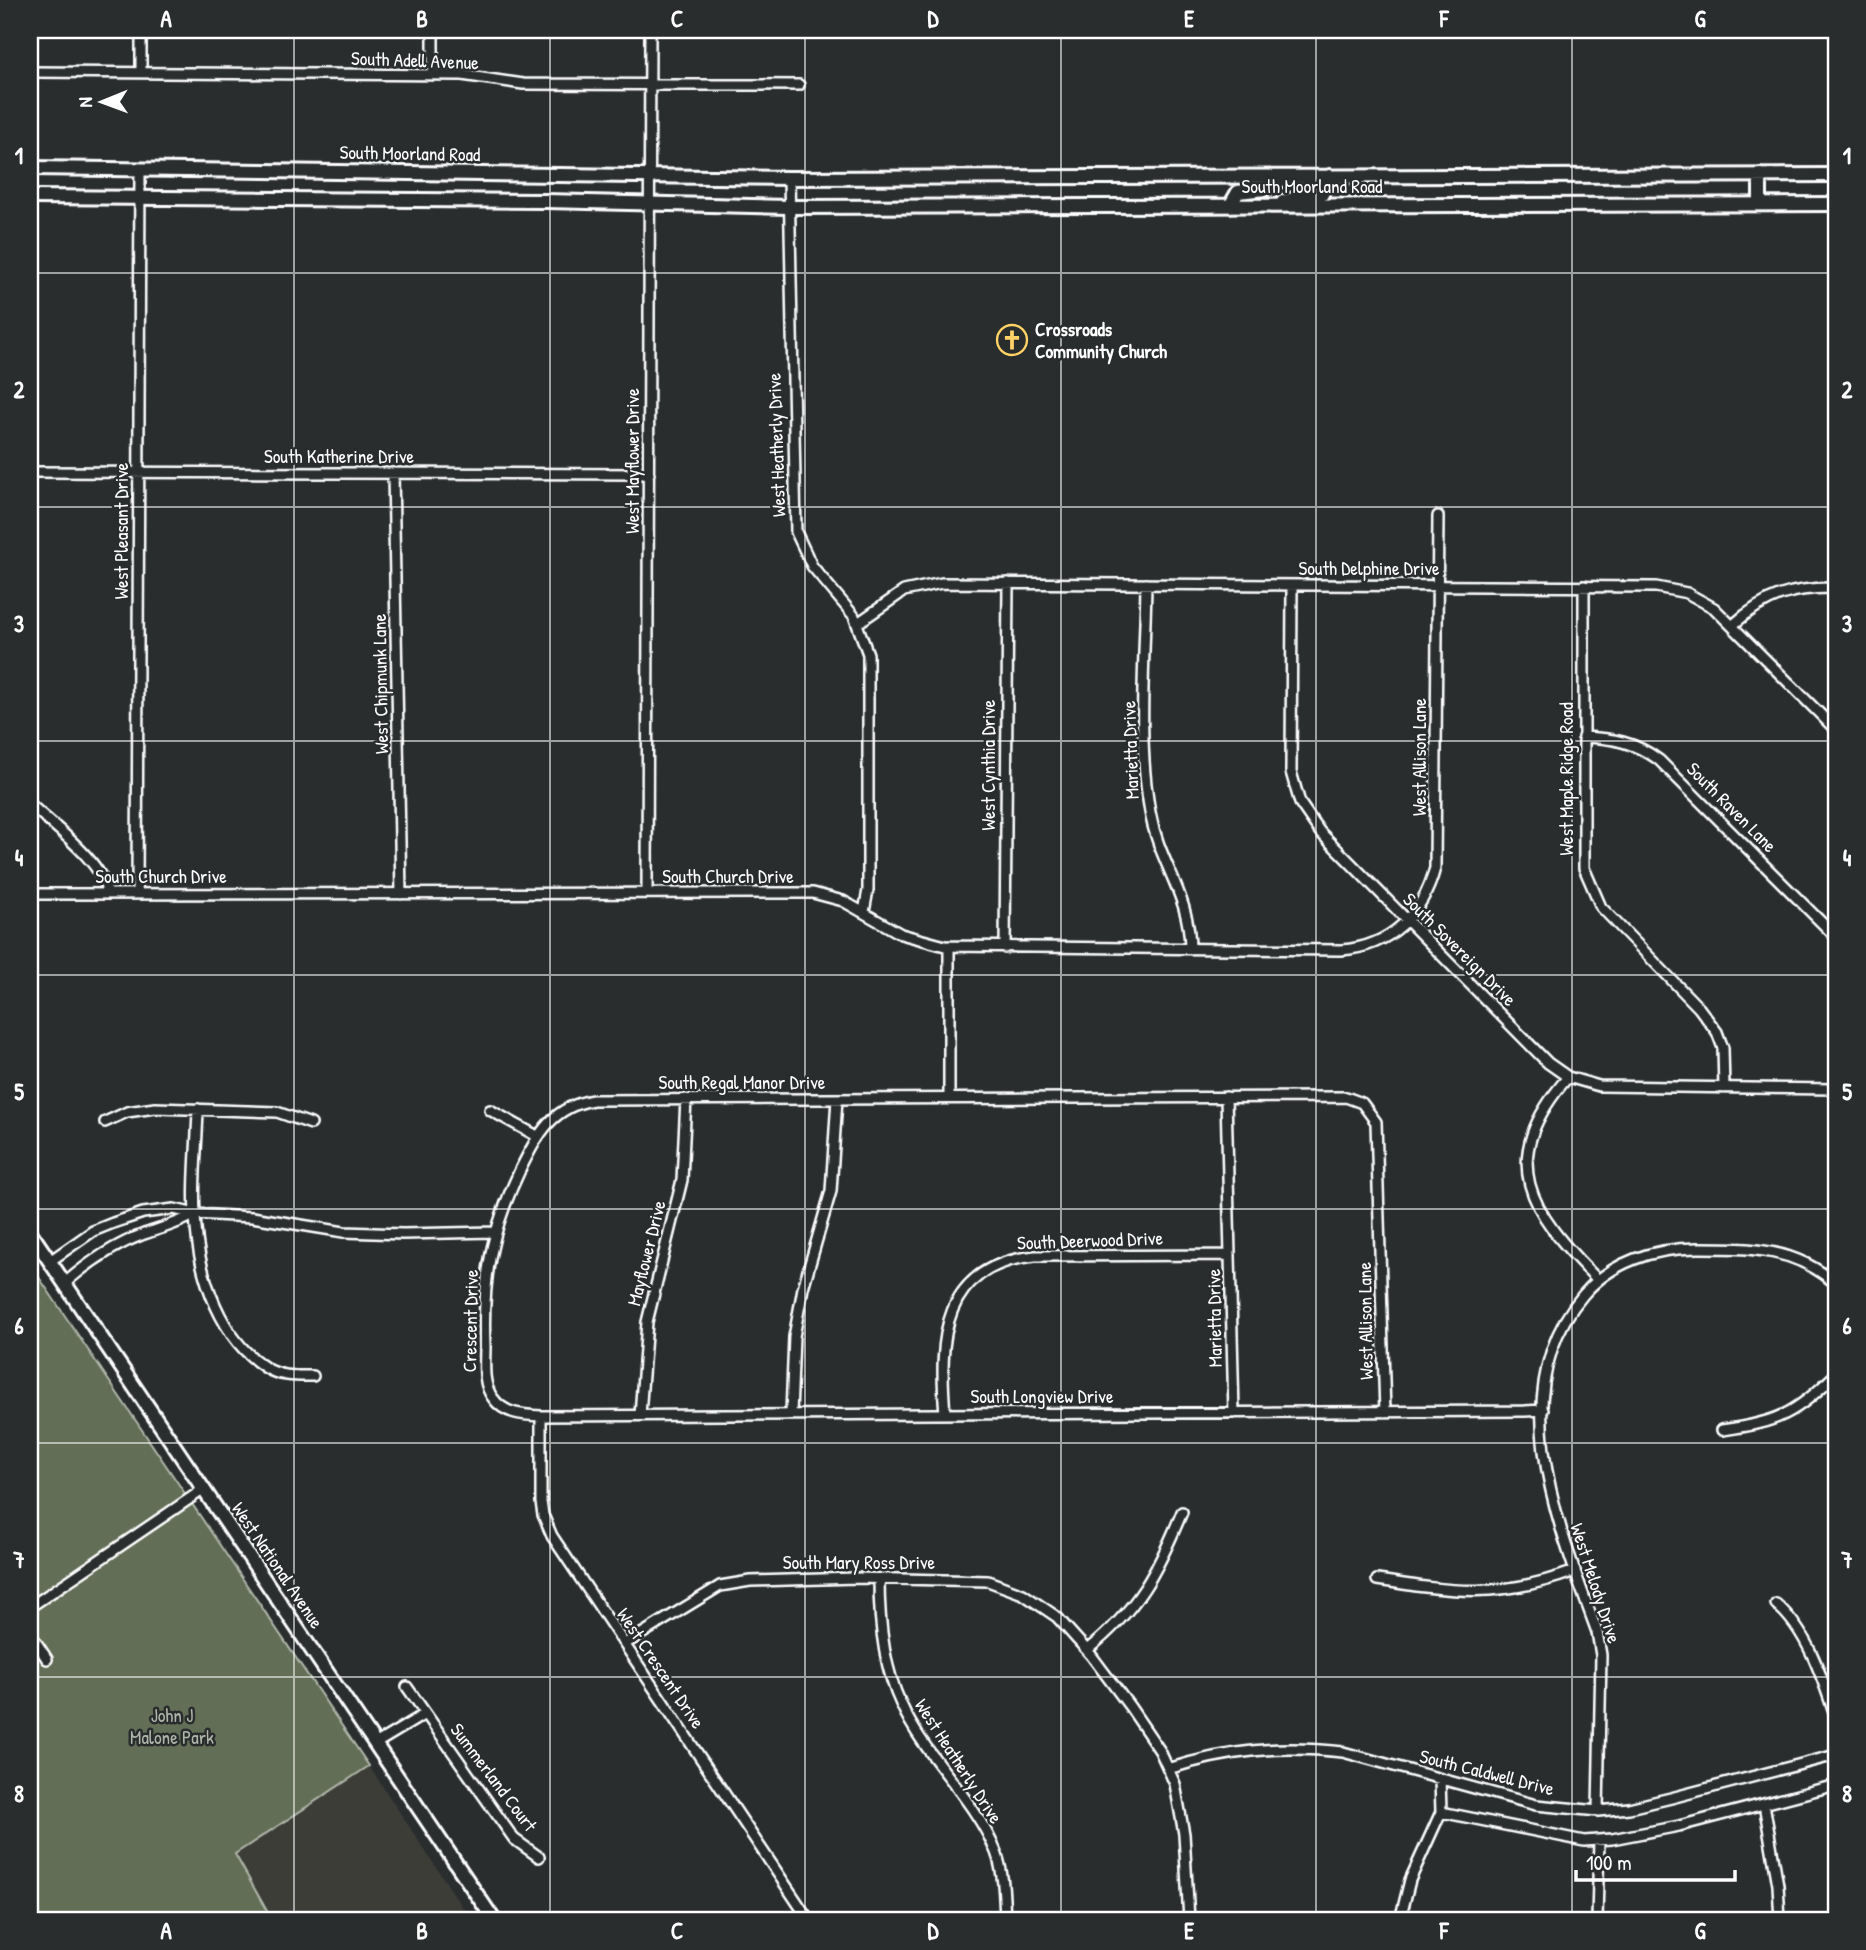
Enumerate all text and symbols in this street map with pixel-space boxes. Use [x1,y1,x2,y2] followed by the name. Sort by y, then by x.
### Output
[160,3,172,34] text: A
[416,3,428,34] text: B
[671,3,683,34] text: C
[928,3,940,34] text: D
[1184,3,1195,34] text: E
[1439,3,1450,34] text: F
[1694,3,1706,34] text: G
[351,45,480,75] street label: South Adell Avenue
[66,66,136,136] north arrow
[72,97,98,108] text: N
[339,139,481,167] street label: South Moorland Road
[15,140,23,171] text: 1
[1843,140,1851,171] text: 1
[1242,173,1383,199] street label: South Moorland Road
[1035,316,1167,365] place label: Crossroads Community Church
[995,323,1029,357] church icon: Crossroads Community Church
[760,372,792,517] street label: West Heatherly Drive
[14,374,25,405] text: 2
[1842,374,1853,405] text: 2
[619,388,645,534] street label: West Mayflower Drive
[264,443,415,469] street label: South Katherine Drive
[108,462,134,599] street label: West Pleasant Drive
[1298,555,1440,581] street label: South Delphine Drive
[14,608,24,639] text: 3
[1842,608,1852,639] text: 3
[366,613,394,754] street label: West Chipmunk Lane
[1406,698,1432,816] street label: West Allison Lane
[975,699,1001,830] street label: West Cynthia Drive
[1115,700,1145,800] street label: Marietta Drive
[1553,702,1579,856] street label: West Maple Ridge Road
[1681,756,1783,858] street label: South Raven Lane
[15,842,24,873] text: 4
[1843,842,1852,873] text: 4
[95,863,227,889] street label: South Church Drive
[662,863,794,889] street label: South Church Drive
[1398,887,1523,1012] street label: South Sovereign Drive
[659,1069,826,1095] street label: South Regal Manor Drive
[14,1076,24,1107] text: 5
[1842,1076,1852,1107] text: 5
[620,1197,672,1309] street label: Mayflower Drive
[1017,1224,1164,1256] street label: South Deerwood Drive
[1351,1261,1379,1380] street label: West Allison Lane
[1200,1268,1228,1367] street label: Marietta Drive
[456,1269,484,1373] street label: Crescent Drive
[14,1310,24,1341] text: 6
[1842,1310,1852,1341] text: 6
[971,1383,1114,1409] street label: South Longview Drive
[226,1497,330,1634] street label: West National Avenue
[1564,1520,1628,1647] street label: West Melody Drive
[12,1544,25,1575] text: 7
[1840,1544,1853,1575] text: 7
[783,1549,936,1575] street label: South Mary Ross Drive
[611,1603,711,1734] street label: West Crescent Drive
[909,1694,1009,1829] street label: West Heatherly Drive
[130,1702,214,1750] park label: John J Malone Park
[445,1717,544,1837] street label: Summerland Court
[1417,1743,1557,1801] street label: South Caldwell Drive
[14,1778,24,1809] text: 8
[1842,1778,1852,1809] text: 8
[1576,1838,1735,1882] scale bar
[1586,1848,1632,1877] text: 100 m
[160,1915,172,1946] text: A
[416,1915,428,1946] text: B
[671,1915,683,1946] text: C
[928,1915,940,1946] text: D
[1184,1915,1195,1946] text: E
[1439,1915,1450,1946] text: F
[1694,1915,1706,1946] text: G

